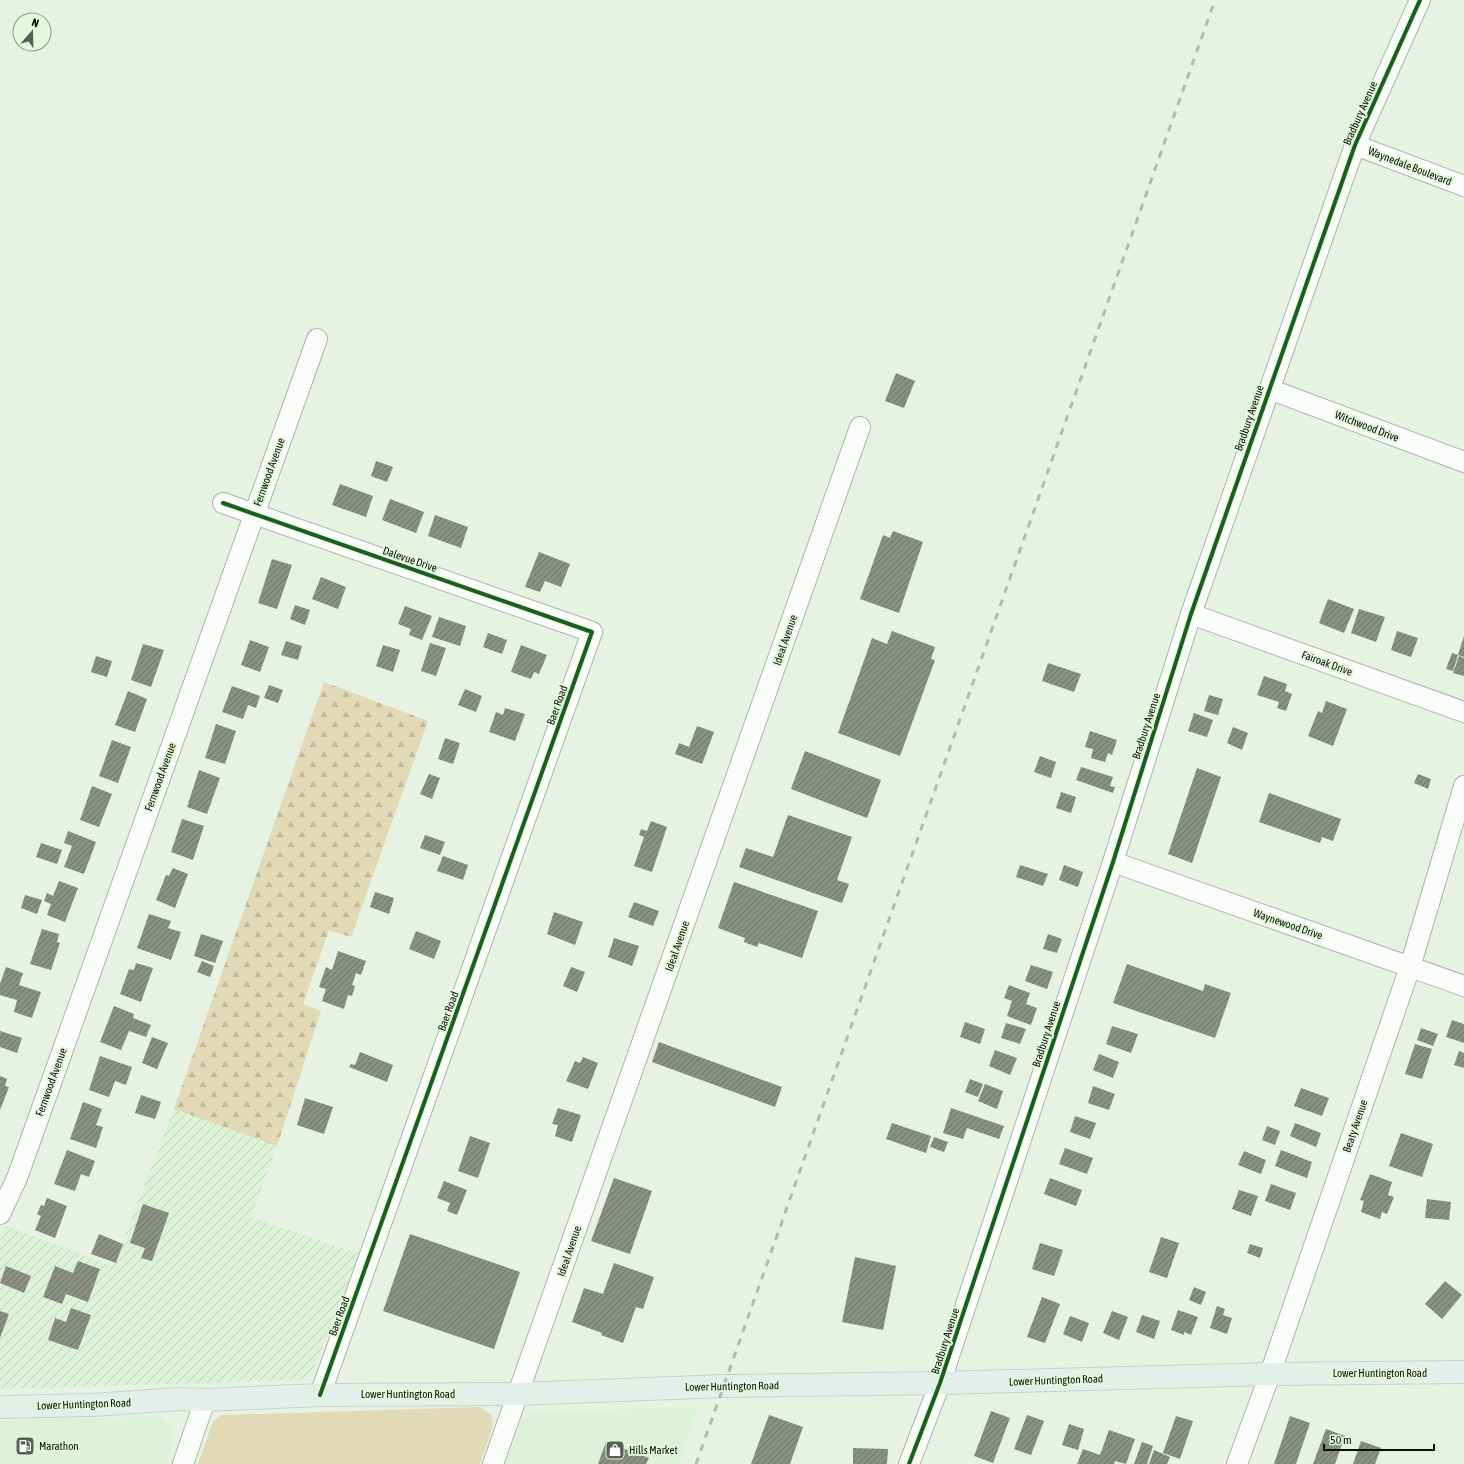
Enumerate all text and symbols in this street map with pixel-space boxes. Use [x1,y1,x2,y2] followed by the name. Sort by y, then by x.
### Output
[12,12,52,52] north arrow
[30,16,41,29] text: N
[1341,79,1379,147] street label: Bradbury Avenue
[1366,145,1454,187] street label: Waynedale Boulevard
[1232,384,1266,452] street label: Bradbury Avenue
[1333,408,1401,444] street label: Witchwood Drive
[251,436,287,508] street label: Fernwood Avenue
[381,544,439,574] street label: Dalevue Drive
[771,613,799,667] street label: Ideal Avenue
[1300,648,1354,678] street label: Fairoak Drive
[544,684,570,726] street label: Baer Road
[1130,691,1162,761] street label: Bradbury Avenue
[142,741,178,813] street label: Fernwood Avenue
[1252,907,1324,941] street label: Waynewood Drive
[663,919,691,973] street label: Ideal Avenue
[435,990,461,1032] street label: Baer Road
[1030,999,1062,1069] street label: Bradbury Avenue
[33,1046,69,1118] street label: Fernwood Avenue
[1340,1098,1370,1154] street label: Beaty Avenue
[555,1224,583,1278] street label: Ideal Avenue
[326,1295,352,1337] street label: Baer Road
[929,1306,961,1376] street label: Bradbury Avenue
[1333,1367,1427,1379] street label: Lower Huntington Road
[1009,1372,1103,1388] street label: Lower Huntington Road
[685,1379,779,1393] street label: Lower Huntington Road
[361,1388,455,1400] street label: Lower Huntington Road
[37,1396,131,1412] street label: Lower Huntington Road
[1324,1426,1434,1452] scale bar
[1330,1433,1352,1447] text: 50 m
[14,1435,36,1457] fuel station icon: Marathon
[604,1439,626,1461] shop icon: Hills Market
[39,1440,79,1452] place label: Marathon
[629,1444,678,1456] place label: Hills Market

